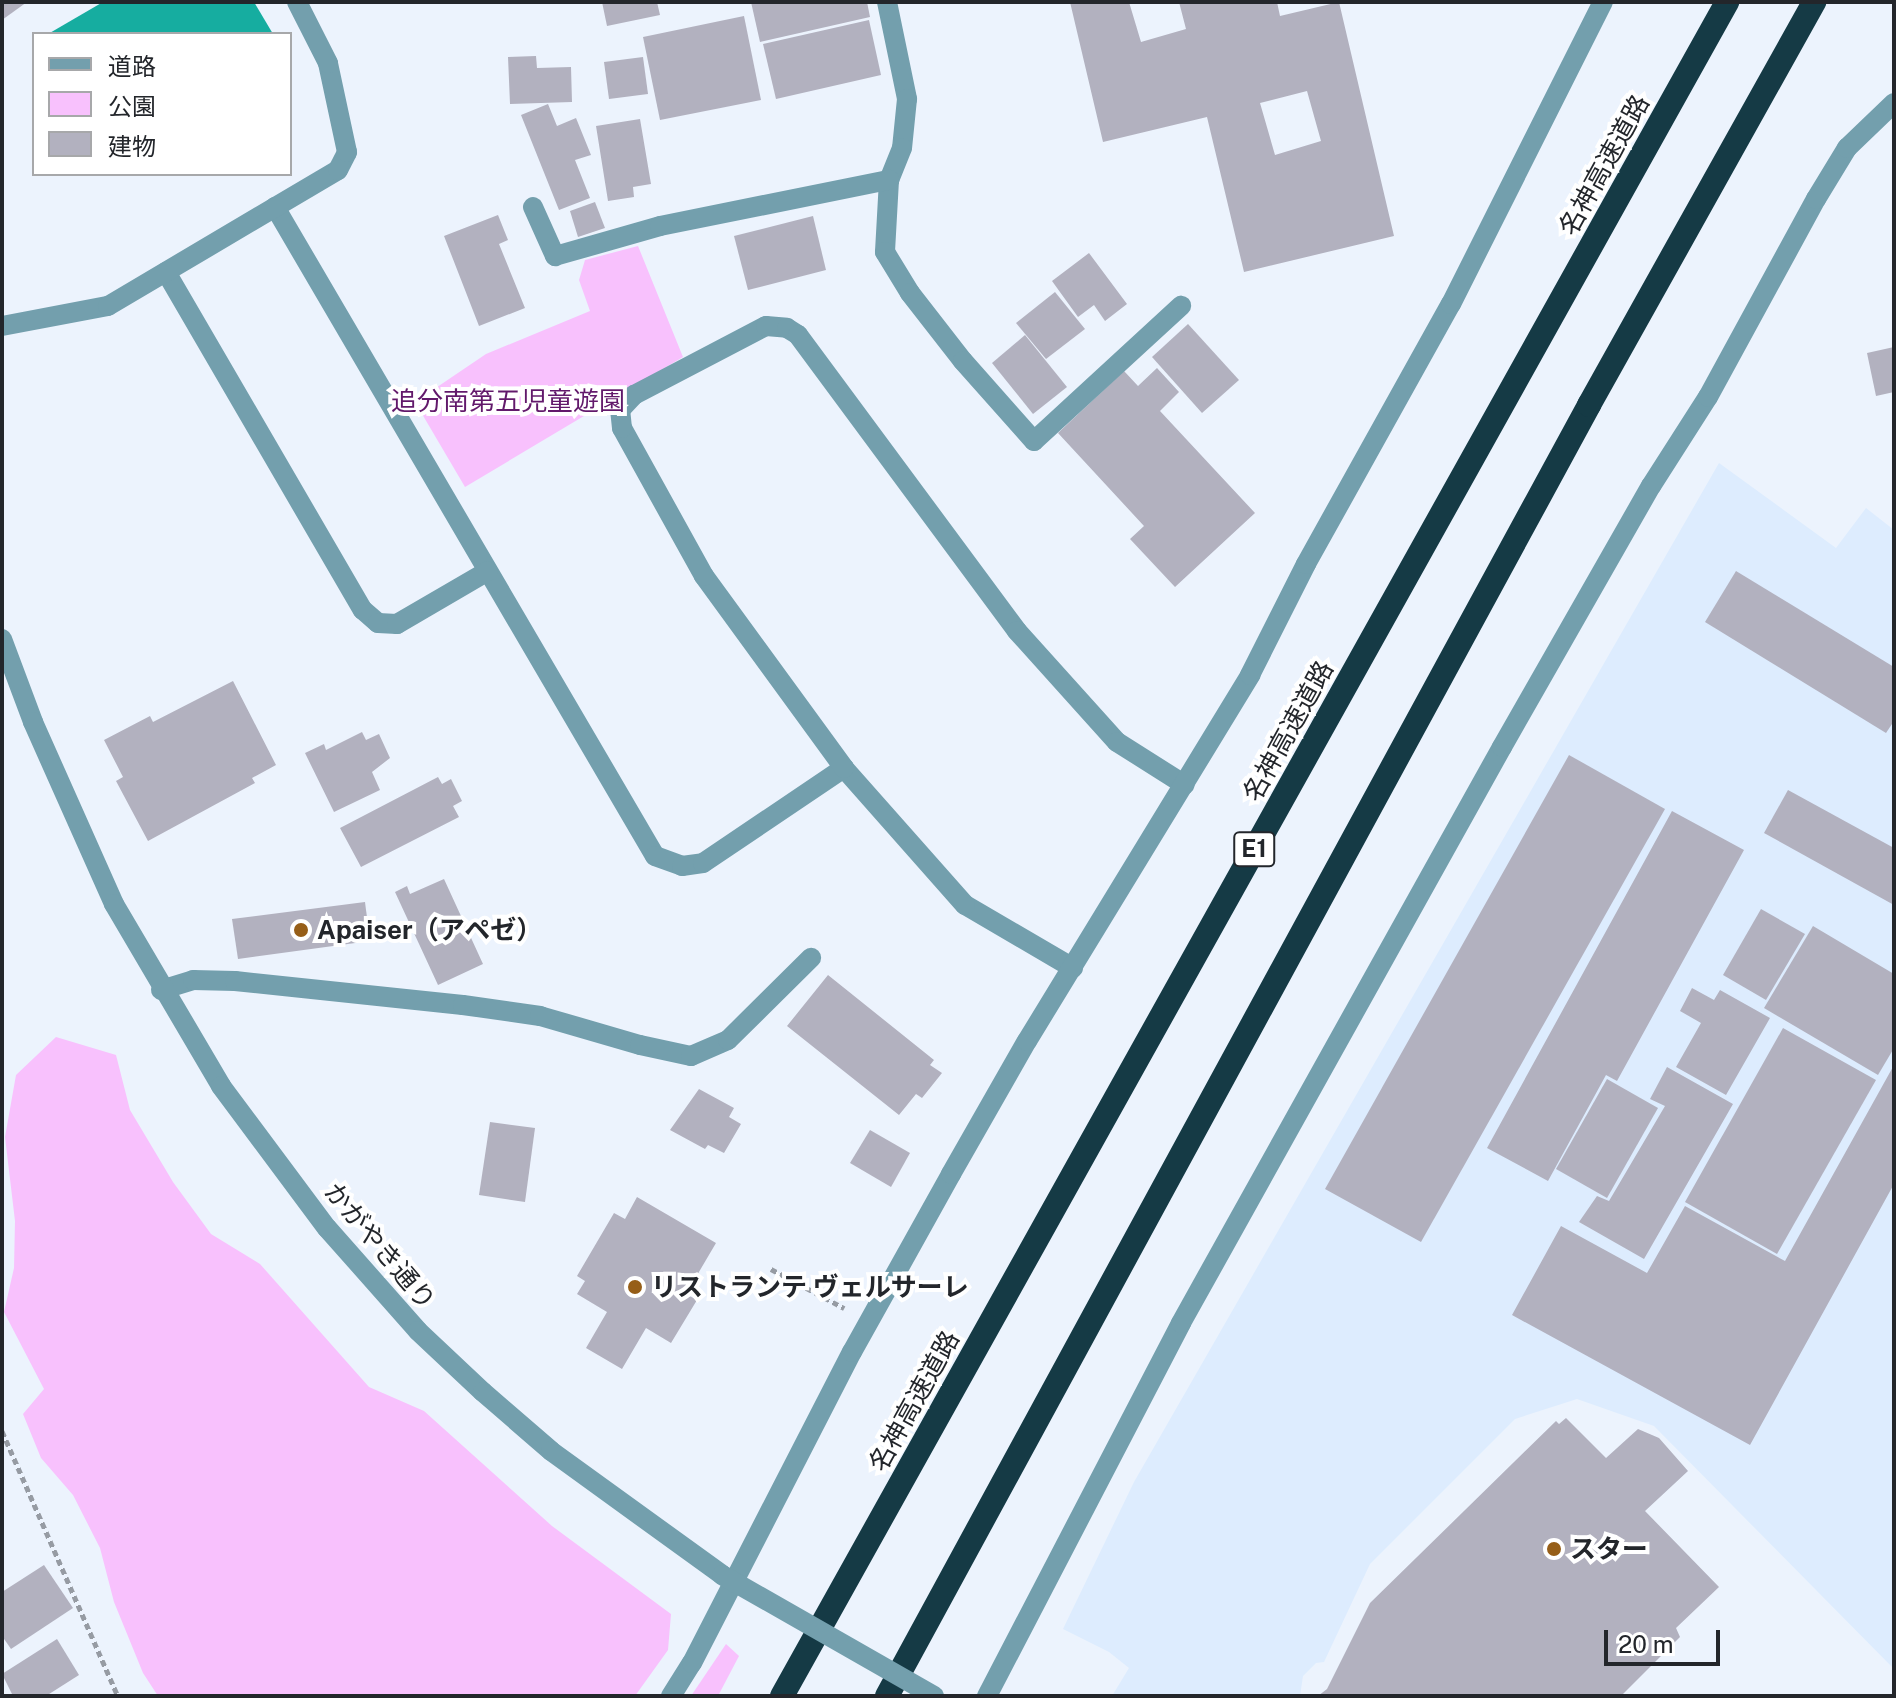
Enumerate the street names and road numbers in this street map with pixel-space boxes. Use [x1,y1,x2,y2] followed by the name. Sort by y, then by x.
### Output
[1553,89,1655,241] street label: 名神高速道路
[1237,655,1339,807] street label: 名神高速道路
[1232,829,1276,869] road number: E1
[318,1176,442,1316] street label: かがやき通り
[863,1325,965,1477] street label: 名神高速道路

